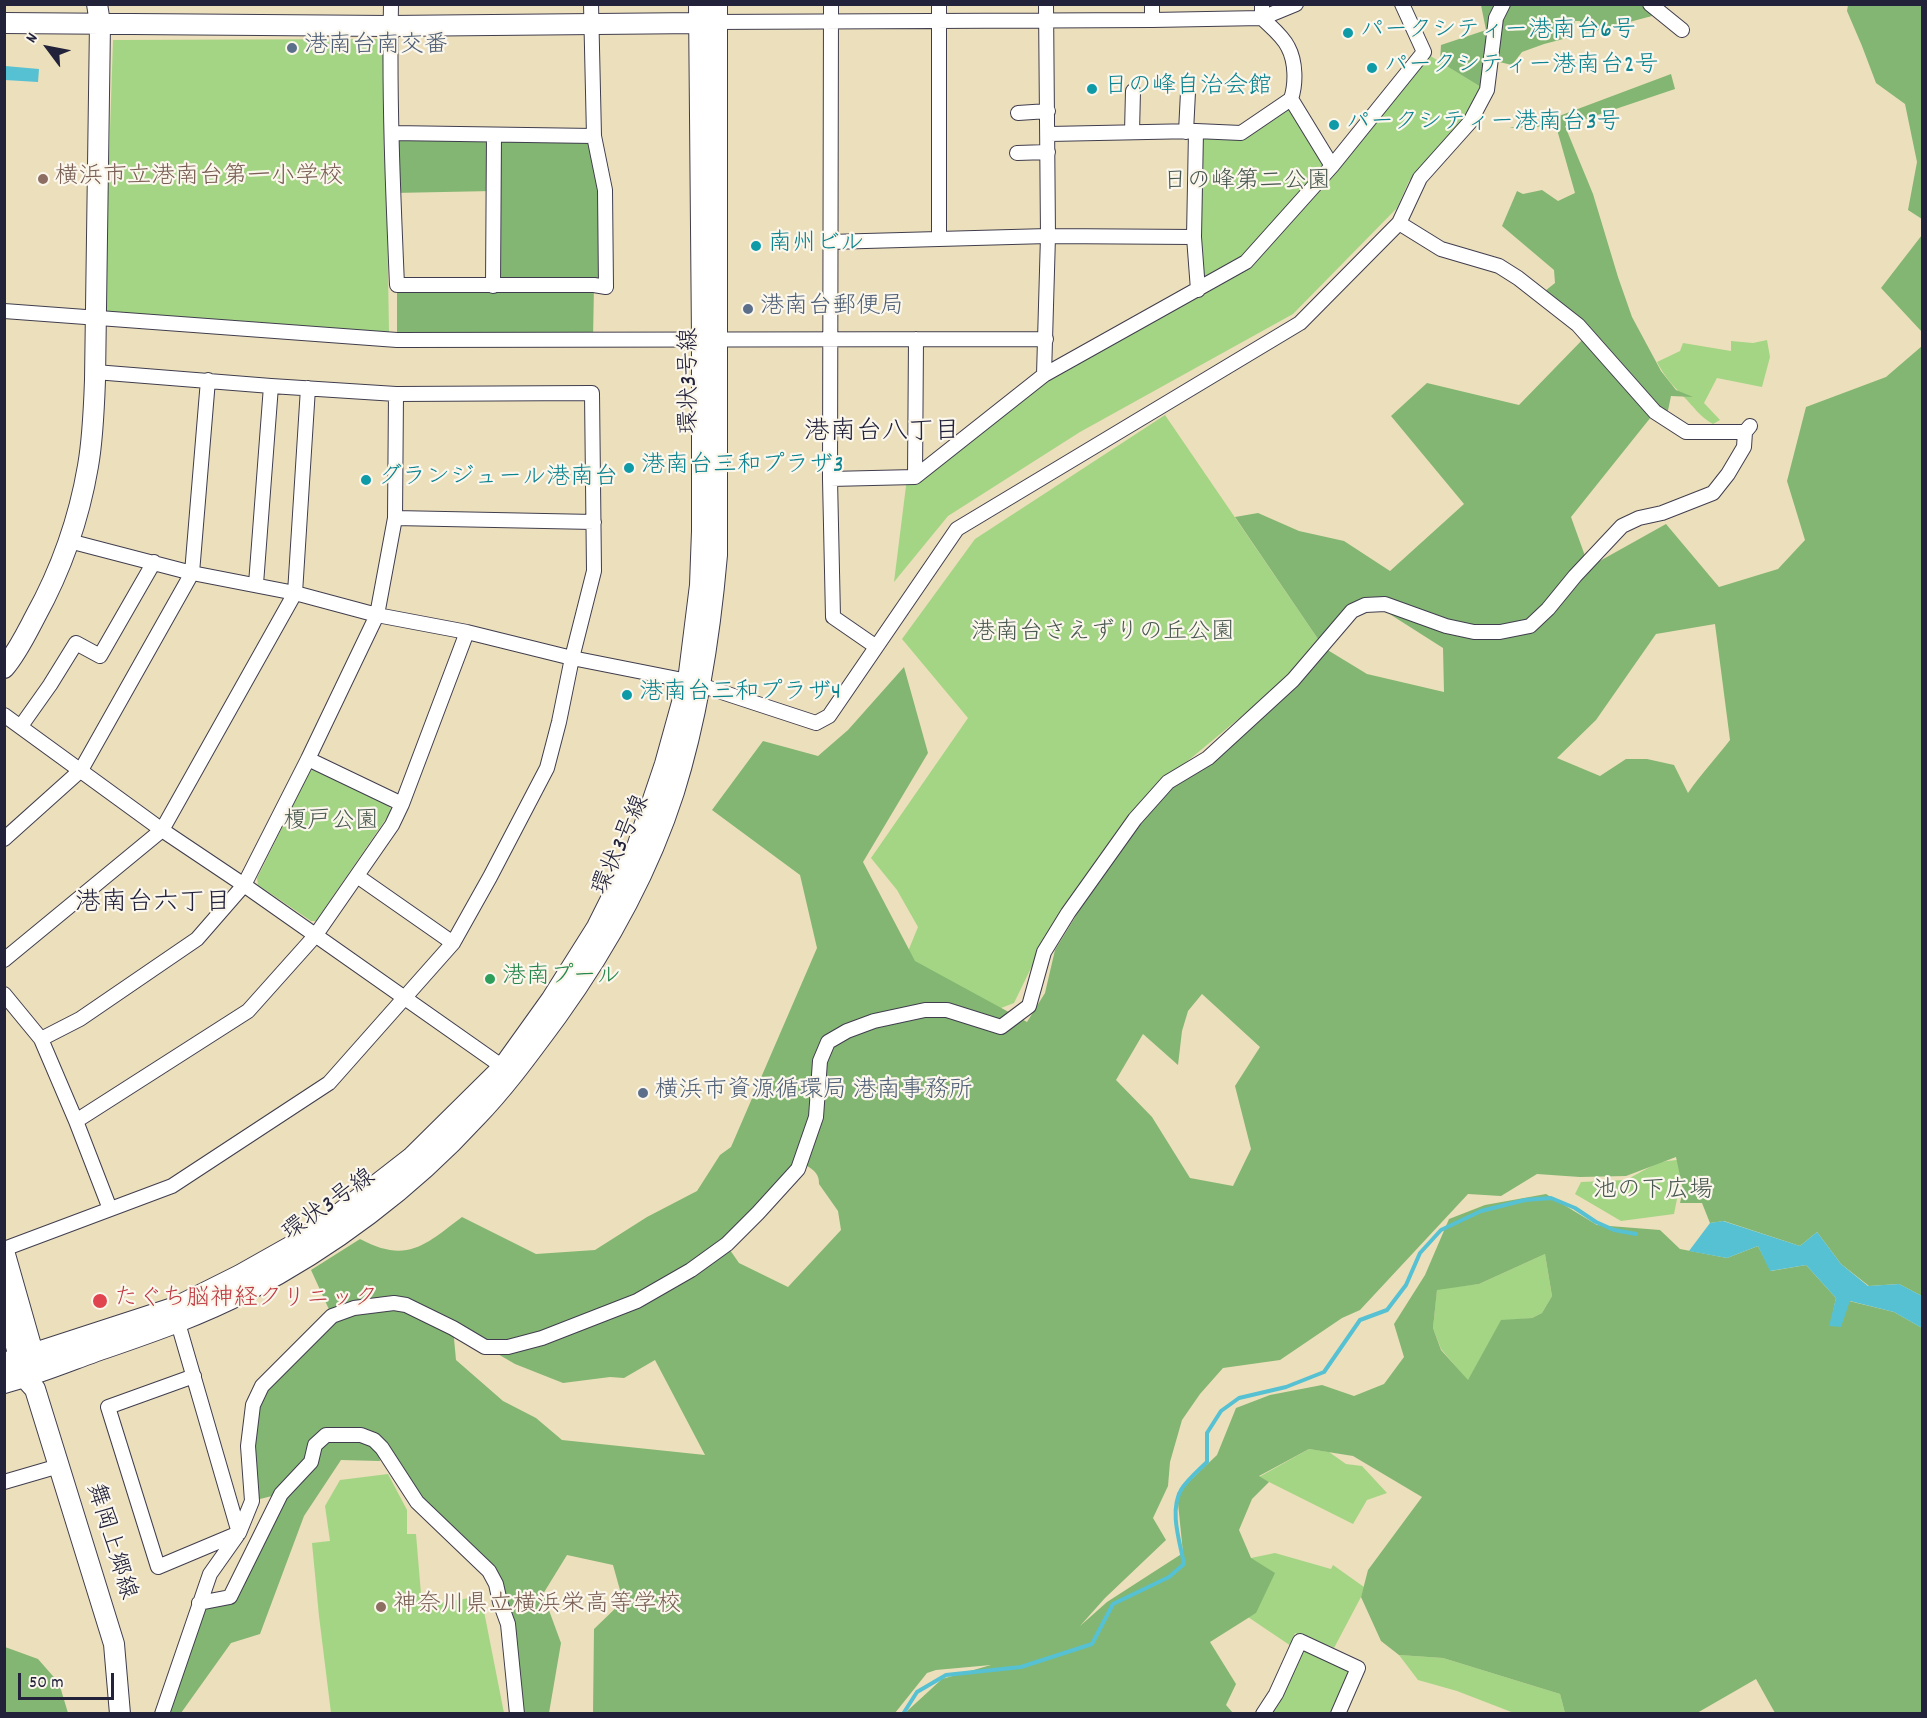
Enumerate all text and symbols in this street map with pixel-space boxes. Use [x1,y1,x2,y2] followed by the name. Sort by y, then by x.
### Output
[18,18,78,78] north arrow
[1360,19,1636,47] place label: パークシティー港南台6号
[1341,26,1355,40] marker: パークシティー港南台6号
[20,29,44,48] text: N
[304,34,448,62] place label: 港南台南交番
[285,41,299,55] marker: 港南台南交番
[1384,54,1658,82] place label: パークシティー港南台2号
[1365,61,1379,75] marker: パークシティー港南台2号
[1104,75,1272,103] place label: 日の峰自治会館
[1085,82,1099,96] marker: 日の峰自治会館
[1346,111,1621,139] place label: パークシティー港南台3号
[1327,118,1341,132] marker: パークシティー港南台3号
[55,165,343,193] place label: 横浜市立港南台第一小学校
[1163,170,1331,198] park label: 日の峰第二公園
[36,172,50,186] marker: 横浜市立港南台第一小学校
[768,232,864,260] place label: 南州ビル
[749,239,763,253] marker: 南州ビル
[760,295,904,323] place label: 港南台郵便局
[741,302,755,316] marker: 港南台郵便局
[678,328,706,434] street label: 環状3号線
[804,418,960,450] district label: 港南台八丁目
[641,454,844,482] place label: 港南台三和プラザ3
[622,461,636,475] marker: 港南台三和プラザ3
[378,466,618,494] place label: グランジュール港南台
[359,473,373,487] marker: グランジュール港南台
[971,621,1235,649] park label: 港南台さえずりの丘公園
[639,681,841,709] place label: 港南台三和プラザ4
[620,688,634,702] marker: 港南台三和プラザ4
[588,791,658,901] street label: 環状3号線
[283,810,379,838] park label: 榎戸公園
[75,889,231,921] district label: 港南台六丁目
[502,965,621,993] place label: 港南プール
[483,972,497,986] marker: 港南プール
[655,1079,972,1107] place label: 横浜市資源循環局 港南事務所
[636,1086,650,1100] marker: 横浜市資源循環局 港南事務所
[278,1165,382,1249] street label: 環状3号線
[1593,1179,1713,1207] park label: 池の下広場
[114,1287,378,1315] place label: たぐち脳神経クリニック
[91,1292,109,1310] marker: たぐち脳神経クリニック
[78,1480,140,1604] street label: 舞岡上郷線
[393,1593,681,1621] place label: 神奈川県立横浜栄高等学校
[374,1600,388,1614] marker: 神奈川県立横浜栄高等学校
[21,1661,117,1699] scale bar
[29,1671,64,1696] text: 50 m

